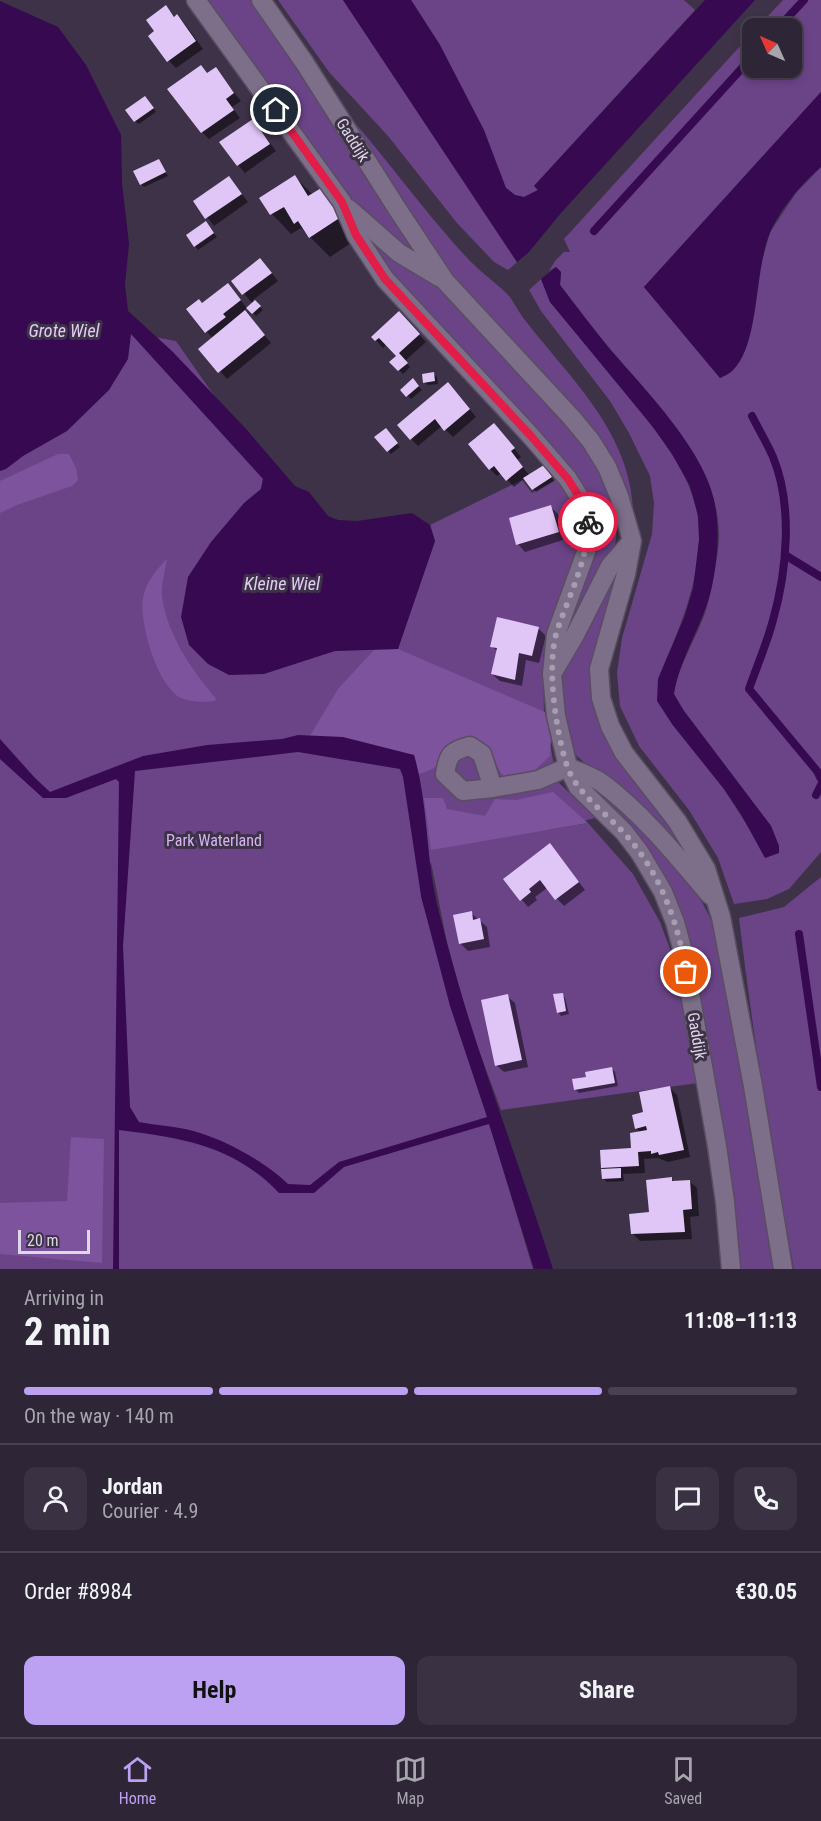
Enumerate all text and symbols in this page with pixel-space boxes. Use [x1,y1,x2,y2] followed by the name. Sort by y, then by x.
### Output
[742,18,802,78] north arrow
[742,18,802,78] map controls
[250,84,301,135] pin
[259,93,292,126] icon: home
[332,115,374,166] street label: Gaddijk
[28,320,101,341] water label: Grote Wiel
[558,492,618,552] courier
[572,506,605,539] icon: bike
[244,573,321,594] water label: Kleine Wiel
[166,831,262,850] park label: Park Waterland
[660,946,711,997] pin
[669,955,702,988] icon: bag
[684,1011,711,1062] street label: Gaddijk
[18,1227,90,1254] scale bar
[27,1231,59,1250] text: 20 m
[24,1286,104,1310] text: Arriving in
[684,1308,797,1333] text: 11:08–11:13
[24,1309,111,1355] text: 2 min
[24,1404,174,1428] text: On the way · 140 m
[24,1467,87,1530] button: person
[656,1467,719,1530] button: chat
[734,1467,797,1530] button: phone
[102,1474,163,1499] text: Jordan
[102,1499,198,1523] text: Courier · 4.9
[24,1579,132,1604] text: Order #8984
[735,1579,797,1604] text: €30.05
[24,1656,405,1725] button: Help
[417,1656,797,1725] button: Share
[119,1753,156,1808] tab: Home
[394,1753,427,1808] tab: Map
[664,1753,702,1808] tab: Saved

